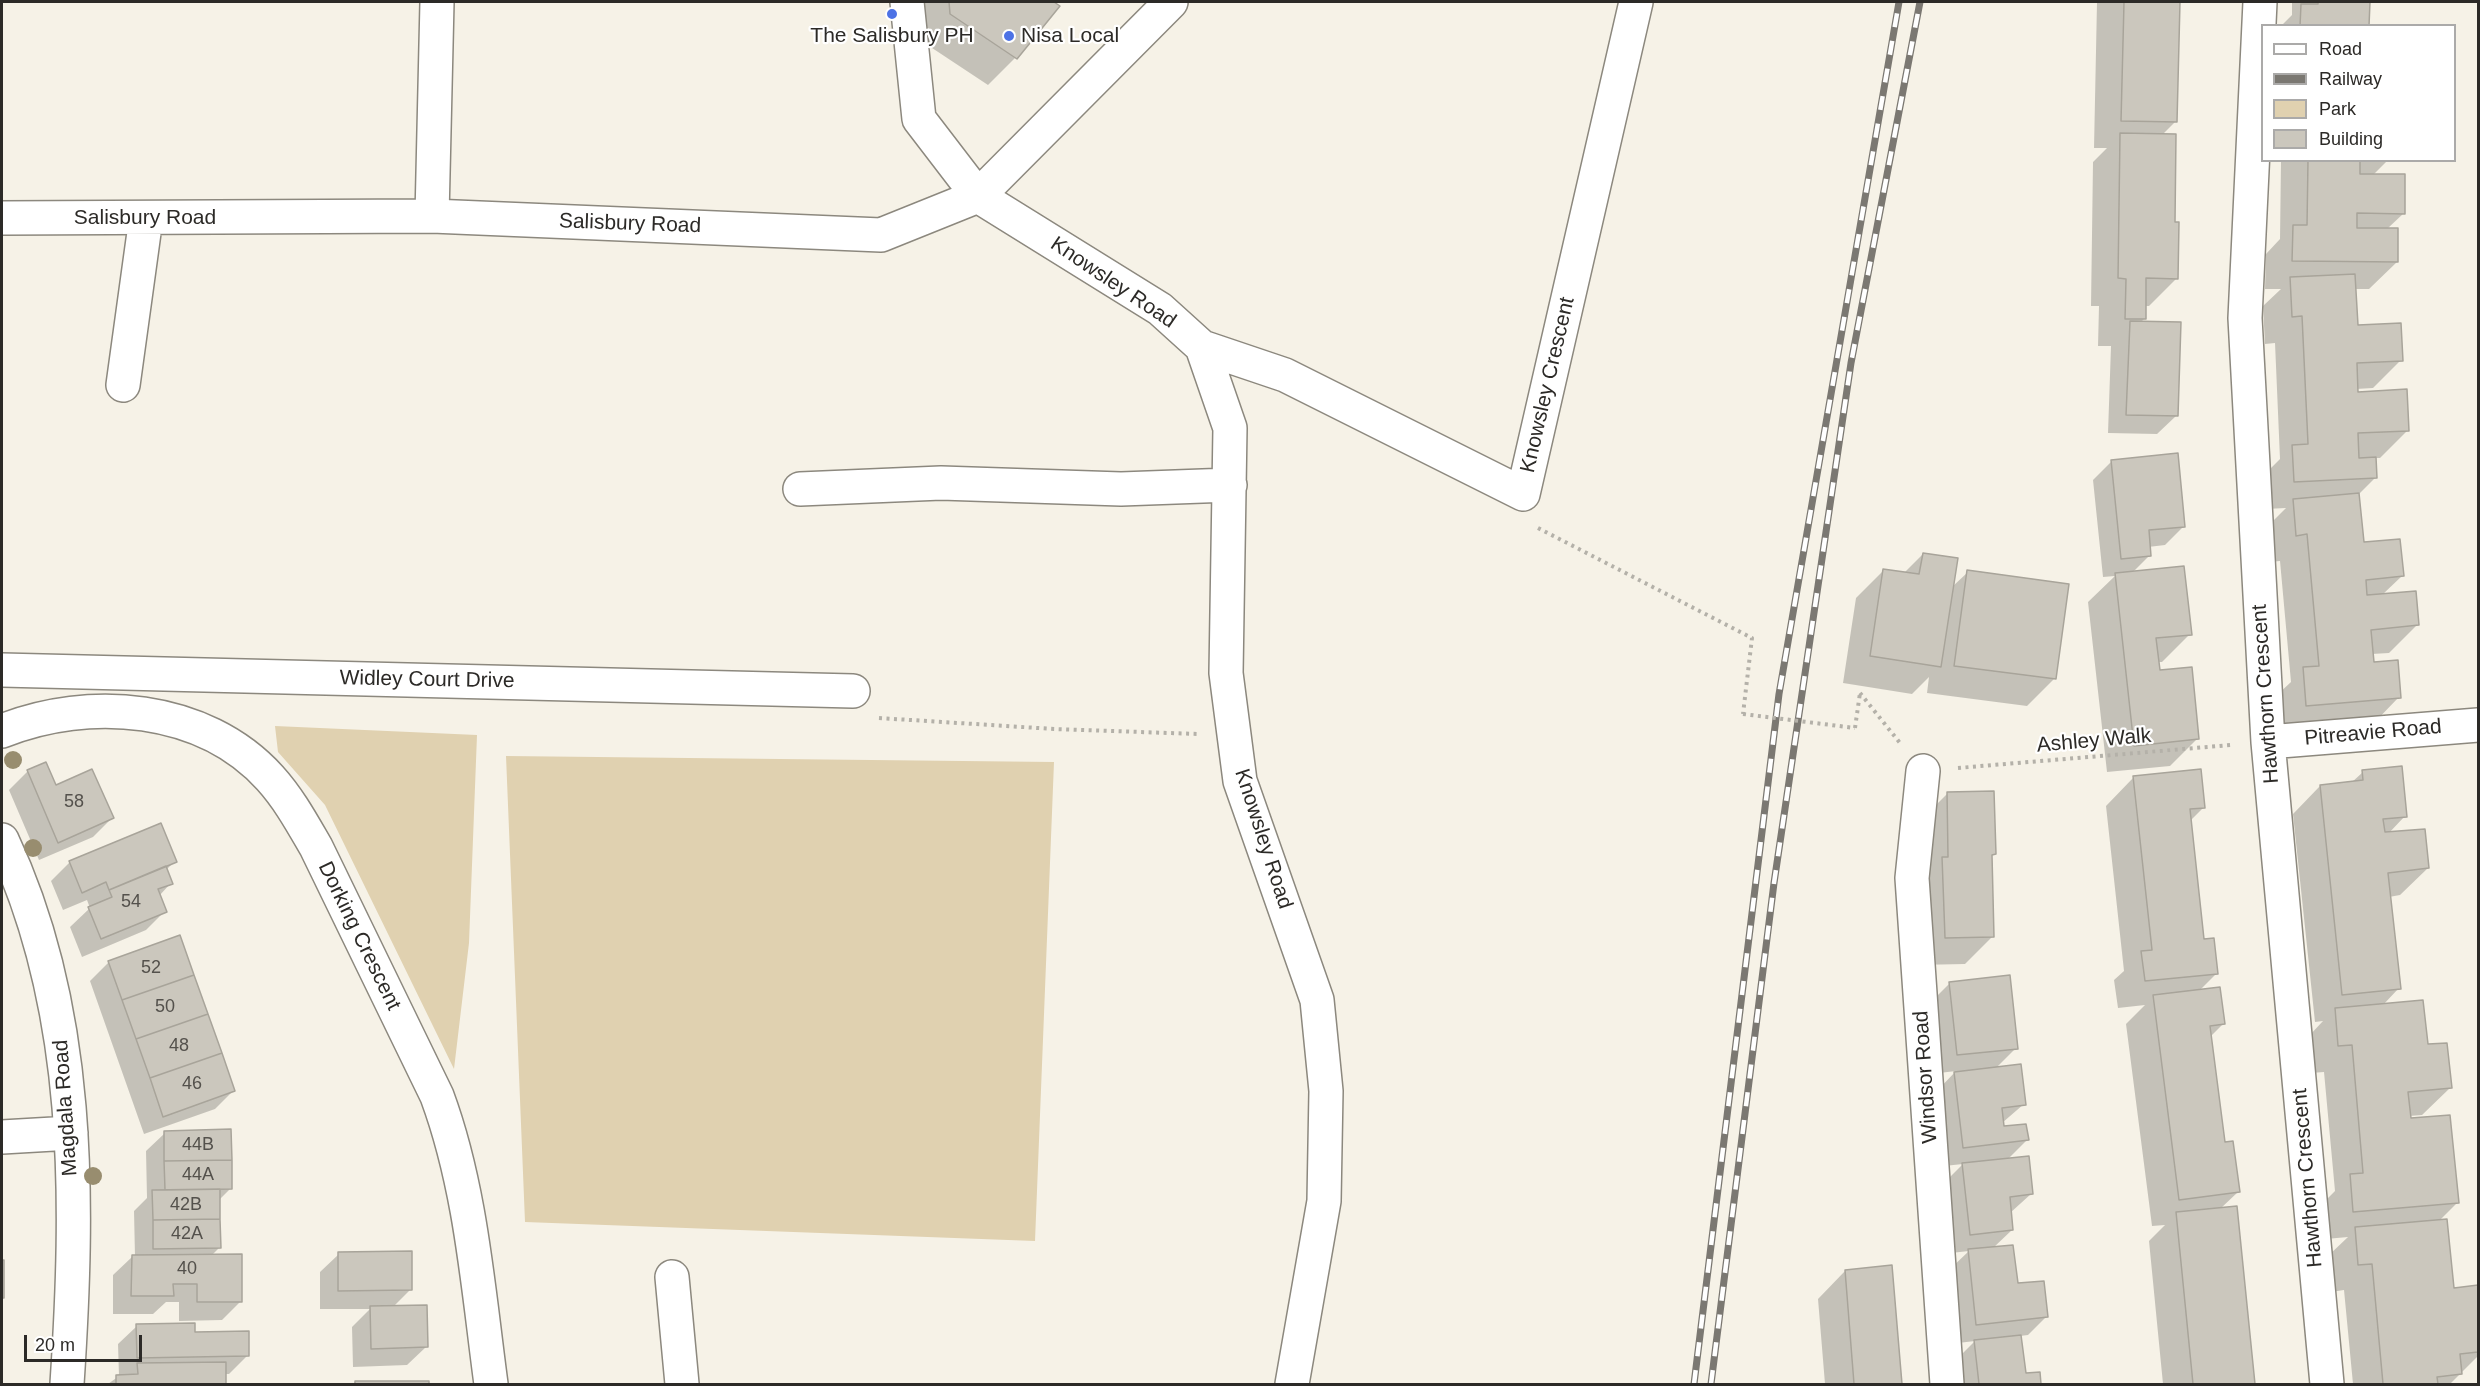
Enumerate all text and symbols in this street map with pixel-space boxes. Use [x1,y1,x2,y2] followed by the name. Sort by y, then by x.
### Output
[885,7,899,21] marker: The Salisbury PH
[810,23,974,49] place label: The Salisbury PH
[1021,23,1119,49] place label: Nisa Local
[2261,24,2456,162] legend
[1002,29,1016,43] marker: Nisa Local
[2319,39,2362,59] text: Road
[2319,69,2382,89] text: Railway
[2319,99,2356,119] text: Park
[2319,129,2383,149] text: Building
[74,205,216,231] street label: Salisbury Road
[558,209,702,239] street label: Salisbury Road
[1045,232,1181,334] street label: Knowsley Road
[1516,295,1580,475] street label: Knowsley Crescent
[2247,603,2285,785] street label: Hawthorn Crescent
[339,666,515,694] street label: Widley Court Drive
[2303,714,2443,752] street label: Pitreavie Road
[2036,723,2152,759] street label: Ashley Walk
[1228,766,1298,912] street label: Knowsley Road
[64,791,84,813] house number: 58
[312,858,406,1014] street label: Dorking Crescent
[121,891,141,913] house number: 54
[141,957,161,979] house number: 52
[155,996,175,1018] house number: 50
[1909,1010,1943,1144] street label: Windsor Road
[169,1035,189,1057] house number: 48
[49,1039,83,1177] street label: Magdala Road
[182,1073,202,1095] house number: 46
[2288,1087,2328,1269] street label: Hawthorn Crescent
[182,1134,214,1156] house number: 44B
[182,1164,214,1186] house number: 44A
[170,1194,202,1216] house number: 42B
[171,1223,203,1245] house number: 42A
[177,1258,197,1280] house number: 40
[27,1323,146,1361] scale bar
[35,1335,75,1355] text: 20 m

